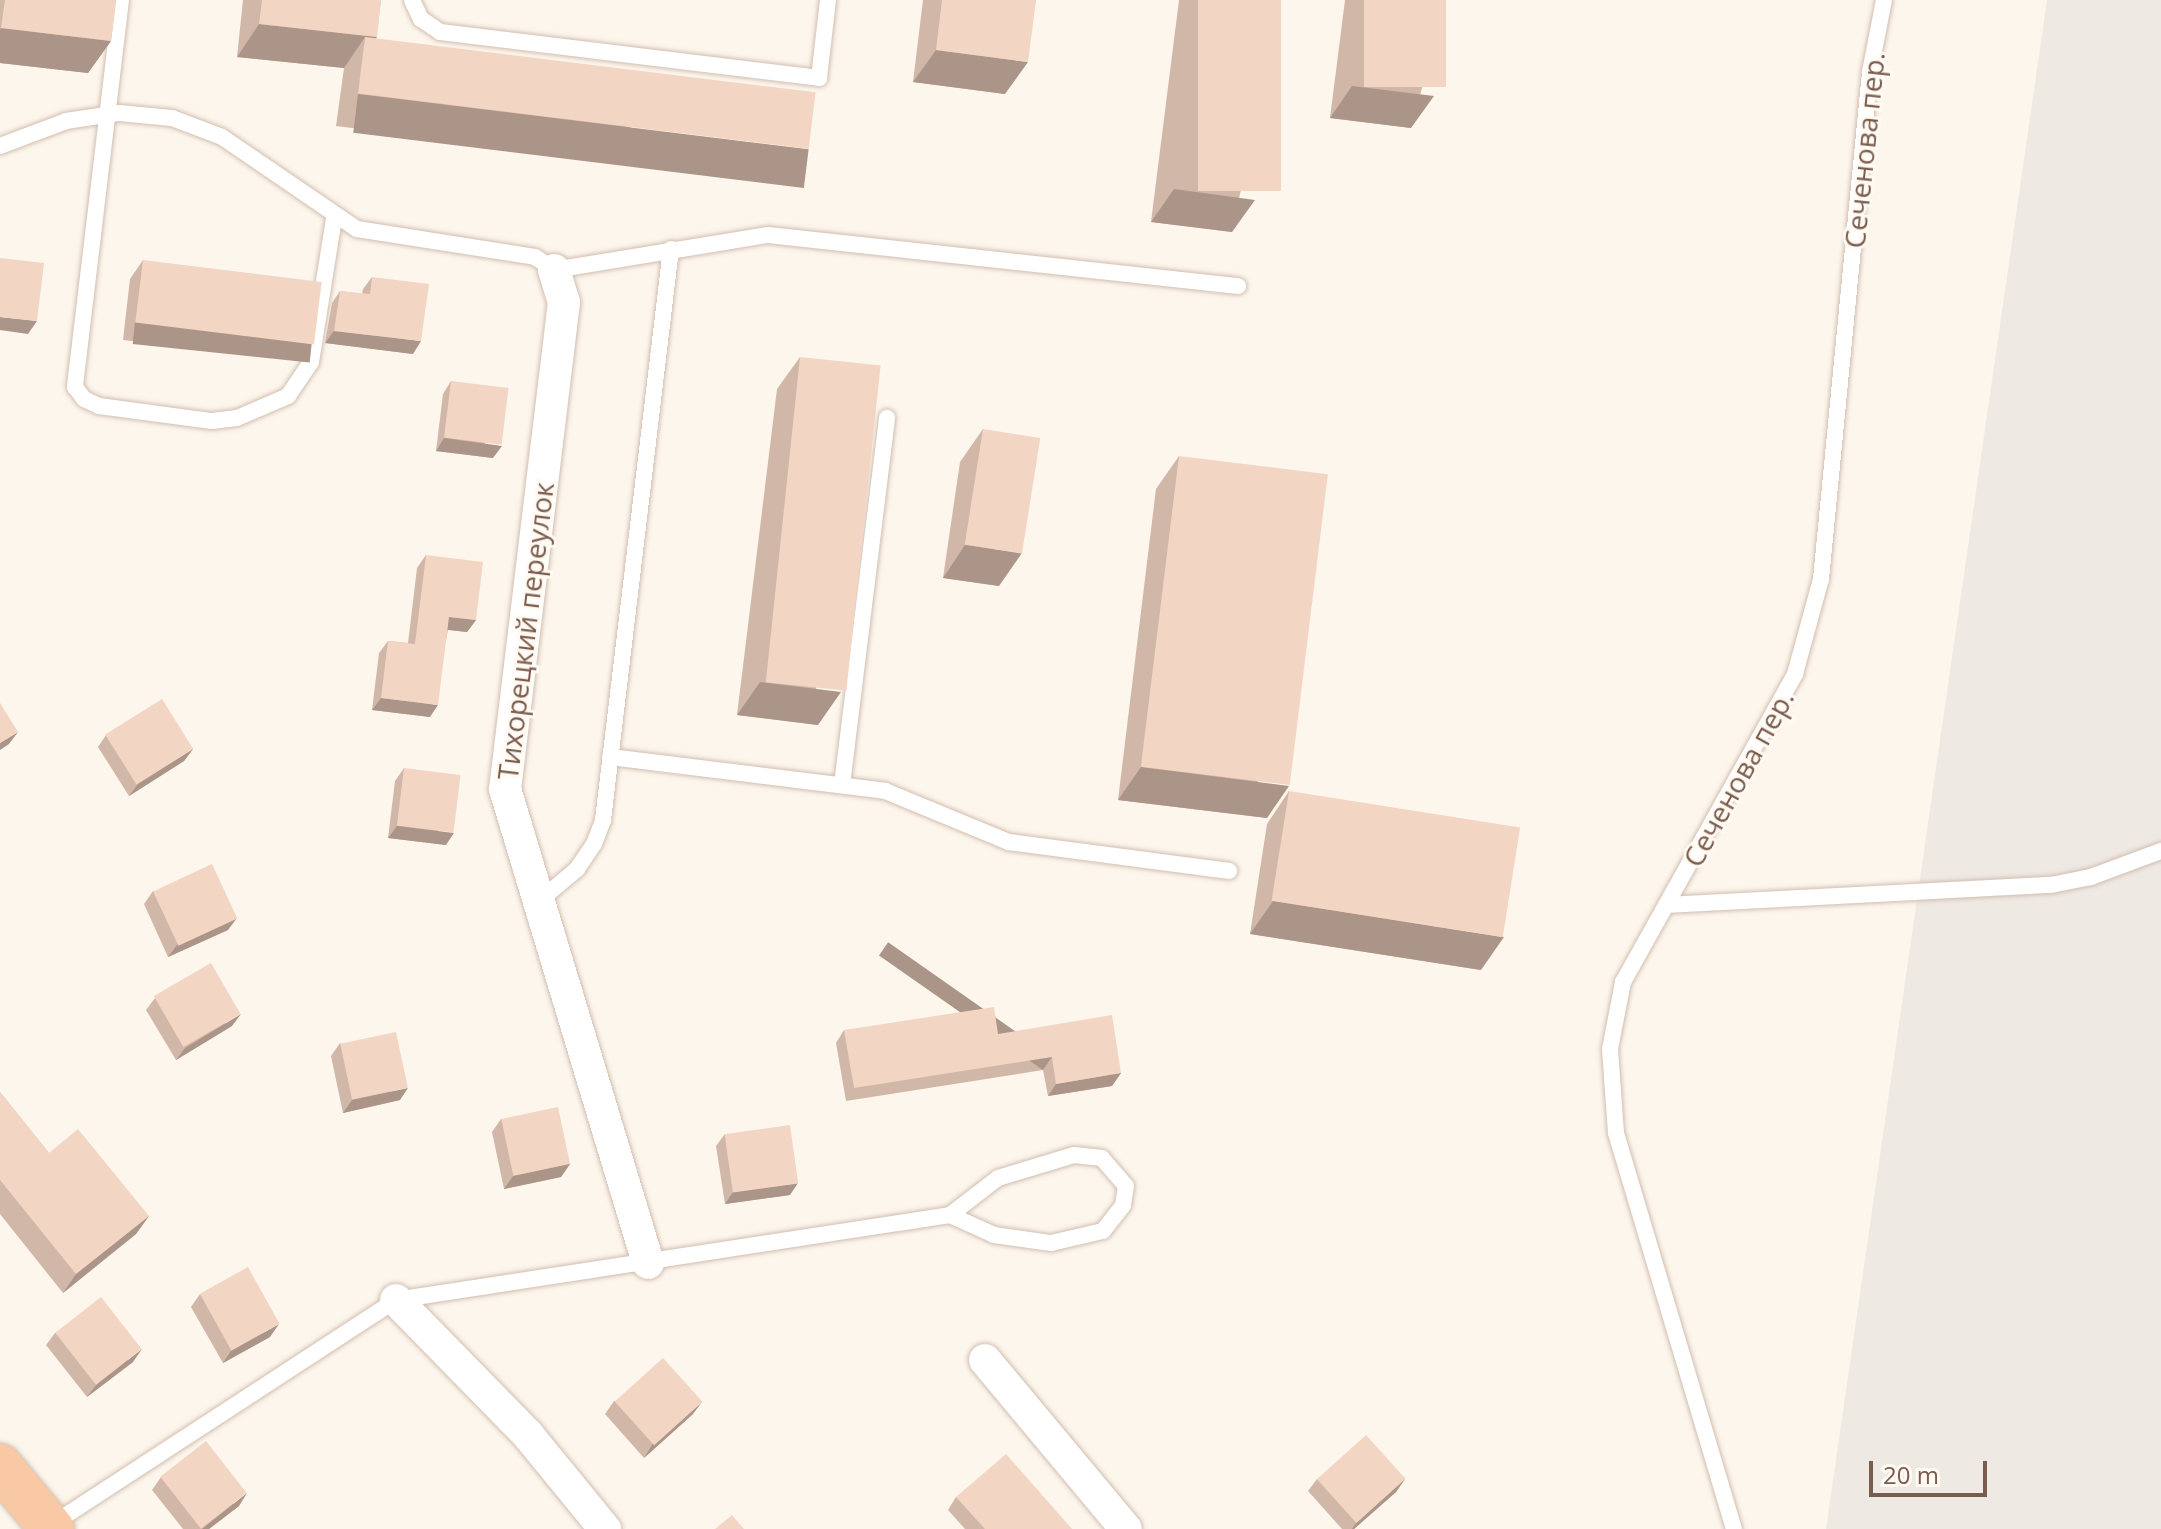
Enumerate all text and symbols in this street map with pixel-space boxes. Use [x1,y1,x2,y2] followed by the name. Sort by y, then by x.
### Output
[1837,50,1891,250] street label: Сеченова пер.
[490,480,560,782] street label: Тихорецкий переулок
[1676,684,1800,872] street label: Сеченова пер.
[1873,1445,1991,1495] scale bar
[1883,1458,1939,1491] text: 20 m

